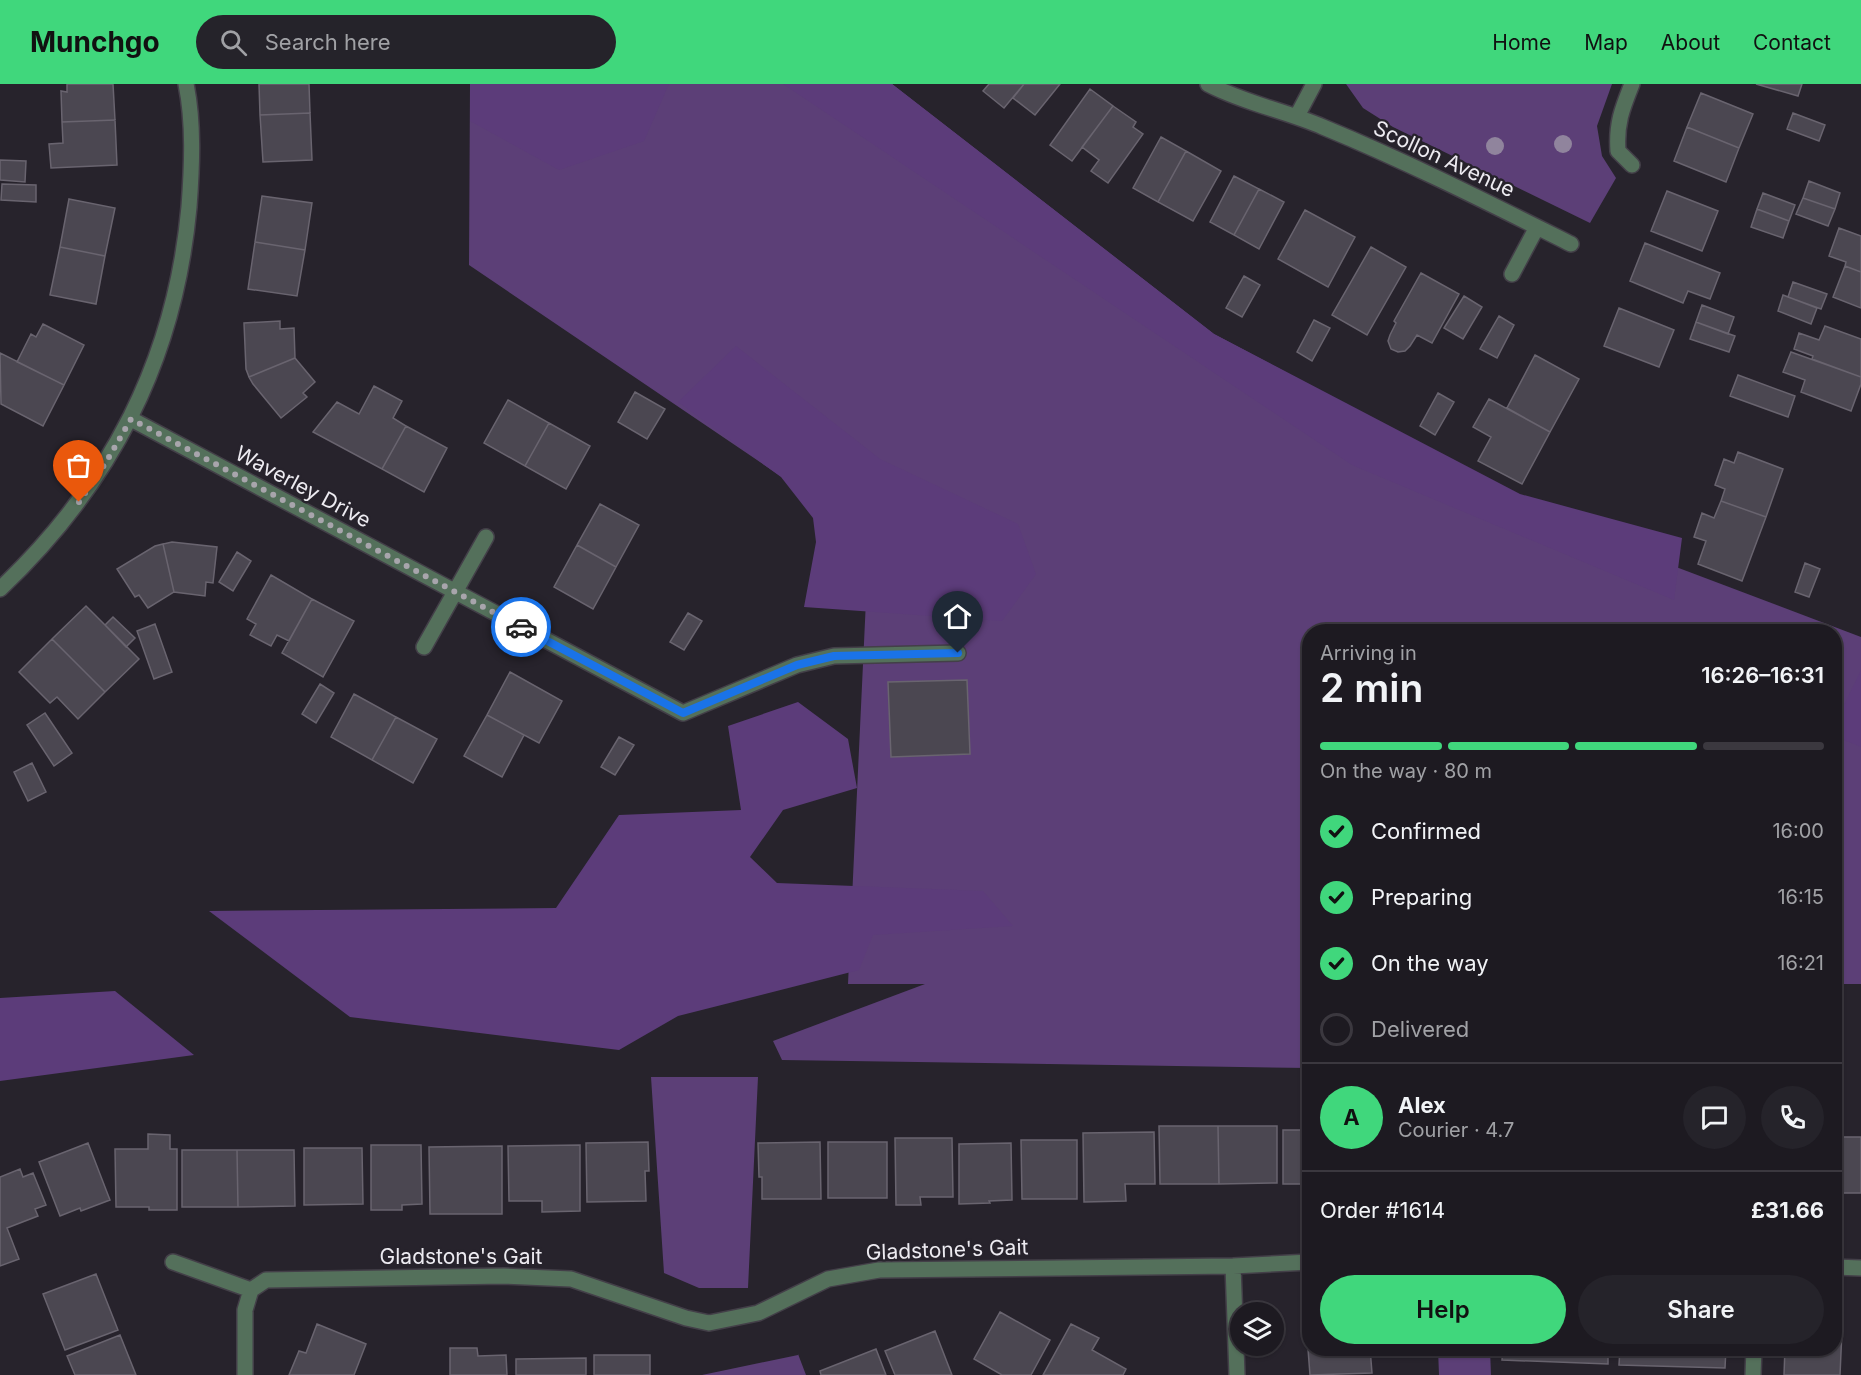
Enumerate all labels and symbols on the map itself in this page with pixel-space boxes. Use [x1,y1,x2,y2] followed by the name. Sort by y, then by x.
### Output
[1370,115,1519,202] street label: Scollon Avenue
[53,440,104,502] pin
[231,440,375,533] street label: Waverley Drive
[932,591,983,653] pin
[491,597,551,657] courier
[865,1234,1029,1265] street label: Gladstone's Gait
[380,1244,543,1269] street label: Gladstone's Gait

